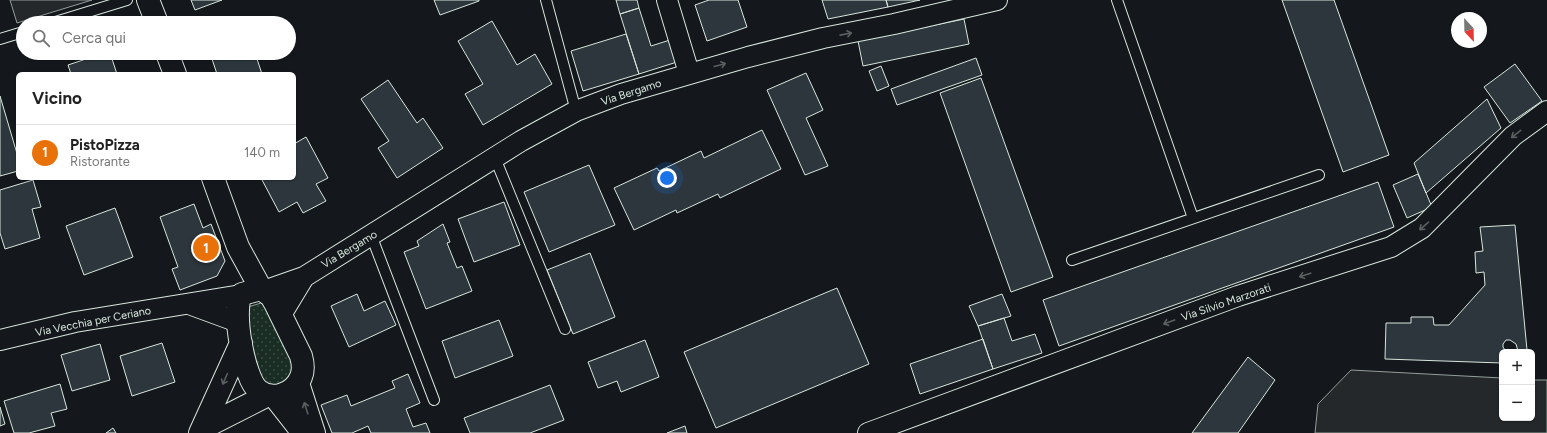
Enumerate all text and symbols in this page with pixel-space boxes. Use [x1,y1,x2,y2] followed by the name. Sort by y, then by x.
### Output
[1451,12,1487,48] north arrow
[16,16,296,60] search box
[30,27,52,49] icon: search
[62,29,126,47] text: Cerca qui
[839,29,852,37] one-way arrow
[713,61,726,68] one-way arrow
[599,77,663,108] street label: Via Bergamo
[32,88,82,108] text: Vicino
[1510,130,1521,138] one-way arrow
[70,136,140,154] text: PistoPizza
[42,145,48,160] text: 1
[244,145,280,160] text: 140 m
[70,154,130,169] text: Ristorante
[657,168,677,188] your location
[1419,221,1429,230] one-way arrow
[319,228,380,271] street label: Via Bergamo
[193,233,219,263] pin: 1
[1298,272,1311,279] one-way arrow
[1180,281,1273,324] street label: Via Silvio Marzorati
[34,304,152,339] street label: Via Vecchia per Ceriano
[1162,319,1175,326] one-way arrow
[1499,349,1535,421] map controls
[1499,349,1535,385] button: +
[221,373,228,385] one-way arrow
[1499,385,1535,421] button: −
[302,402,309,415] one-way arrow

